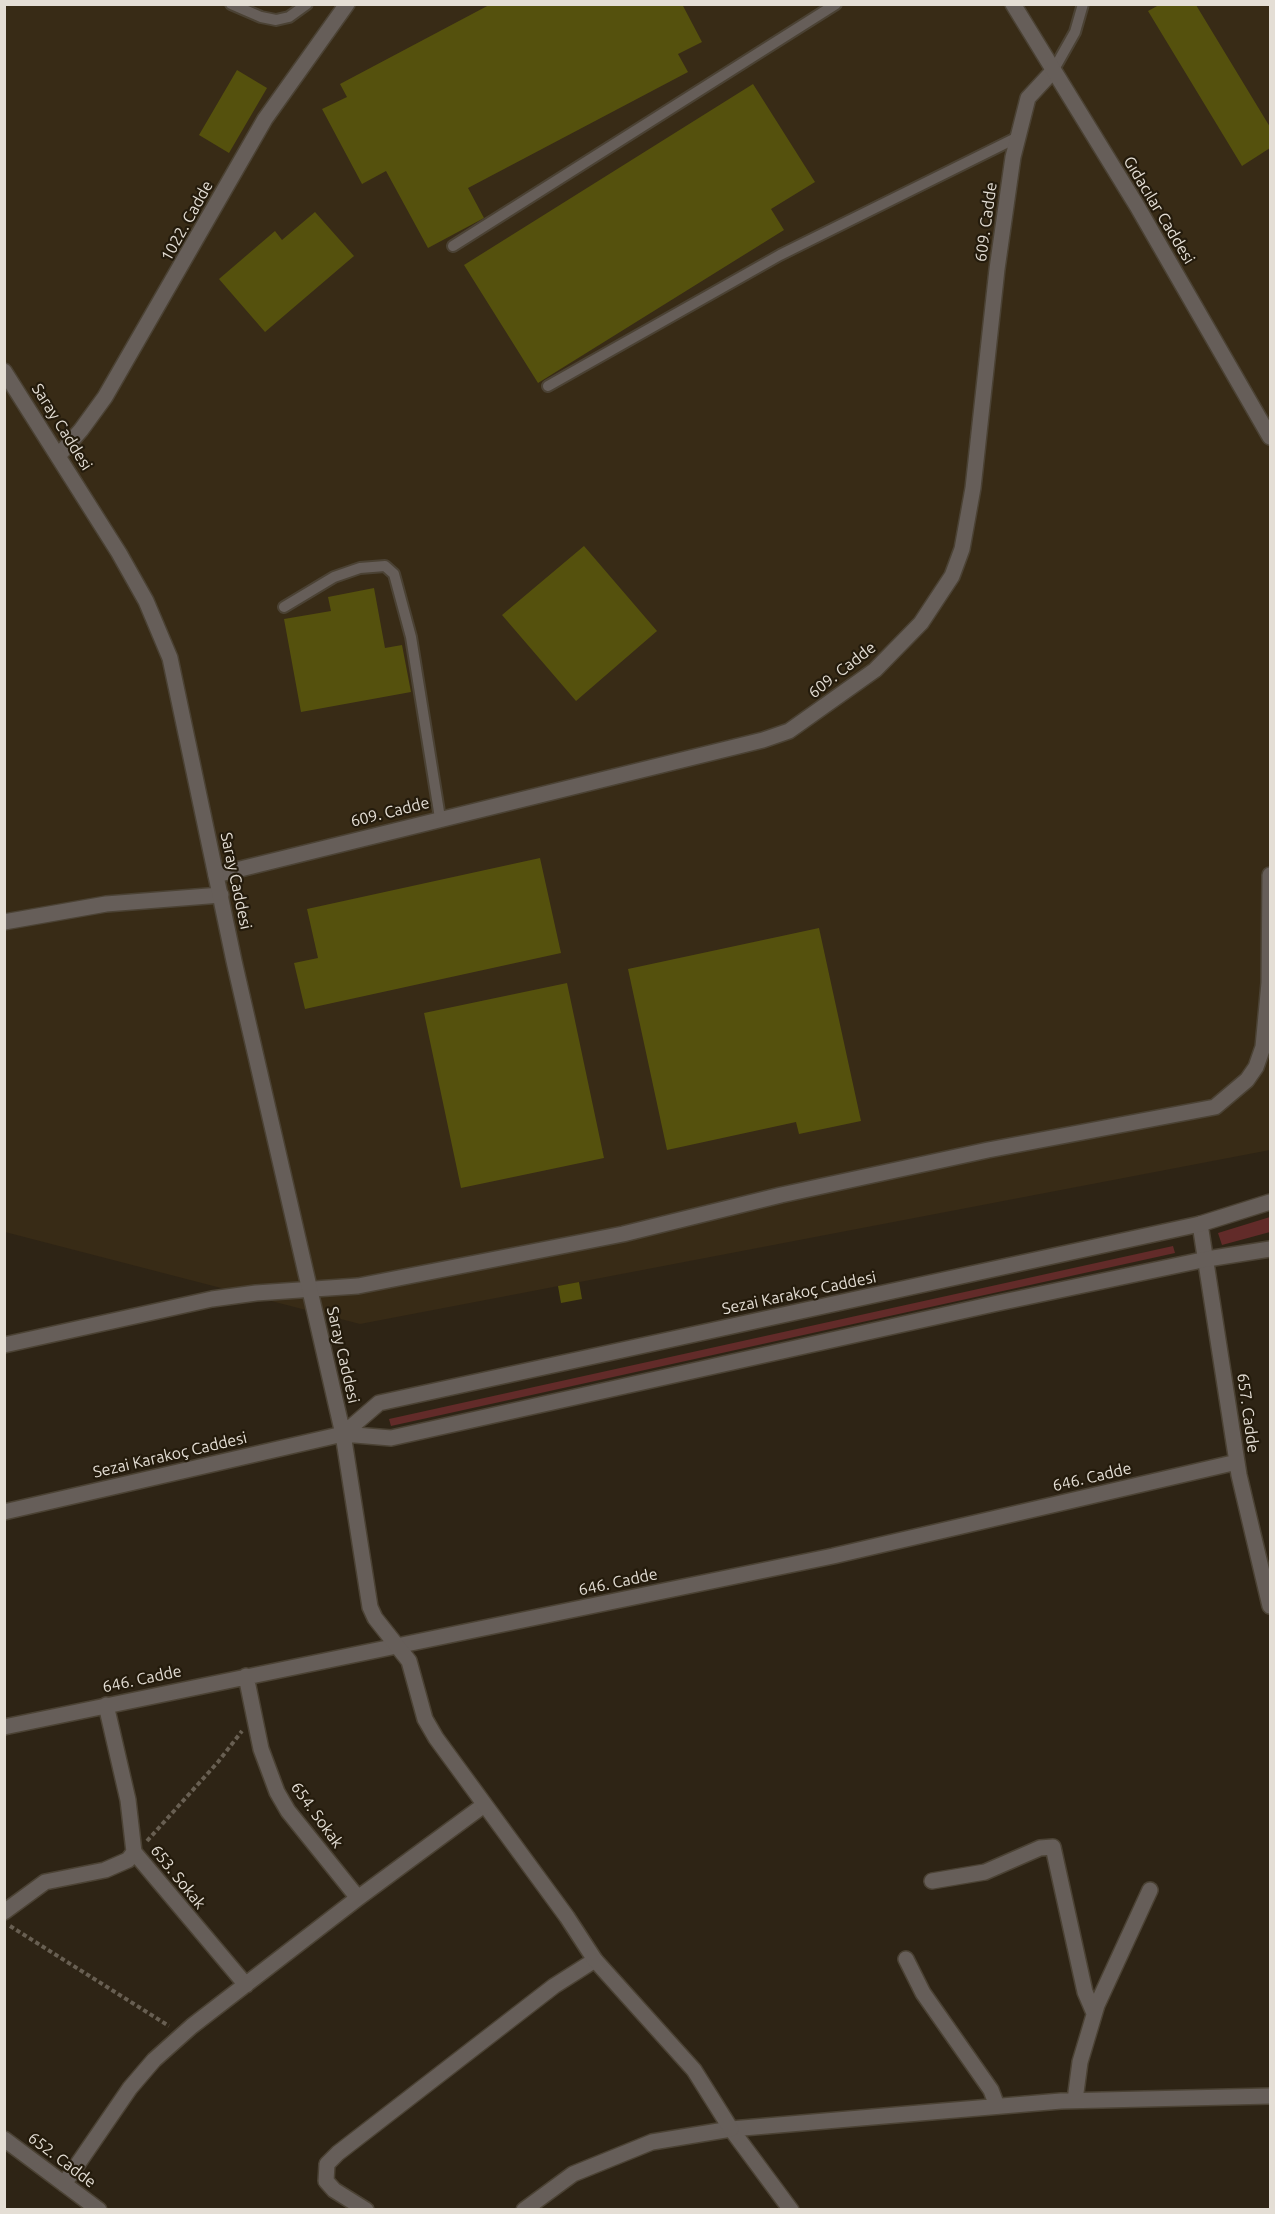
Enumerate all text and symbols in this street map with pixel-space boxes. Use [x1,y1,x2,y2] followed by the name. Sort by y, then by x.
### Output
[1119,153,1199,267] street label: Gıdacılar Caddesi
[157,177,217,265] street label: 1022. Cadde
[971,181,1001,263] street label: 609. Cadde
[28,380,96,474] street label: Saray Caddesi
[804,638,880,702] street label: 609. Cadde
[349,793,431,831] street label: 609. Cadde
[216,831,256,931] street label: Saray Caddesi
[720,1267,878,1319] street label: Sezai Karakoç Caddesi
[323,1305,363,1405] street label: Saray Caddesi
[1233,1372,1263,1454] street label: 657. Cadde
[91,1428,249,1482] street label: Sezai Karakoç Caddesi
[1051,1459,1133,1495] street label: 646. Cadde
[577,1564,659,1600] street label: 646. Cadde
[101,1661,183,1697] street label: 646. Cadde
[287,1778,347,1852] street label: 654. Sokak
[146,1841,210,1913] street label: 653. Sokak
[24,2128,100,2192] street label: 652. Cadde

